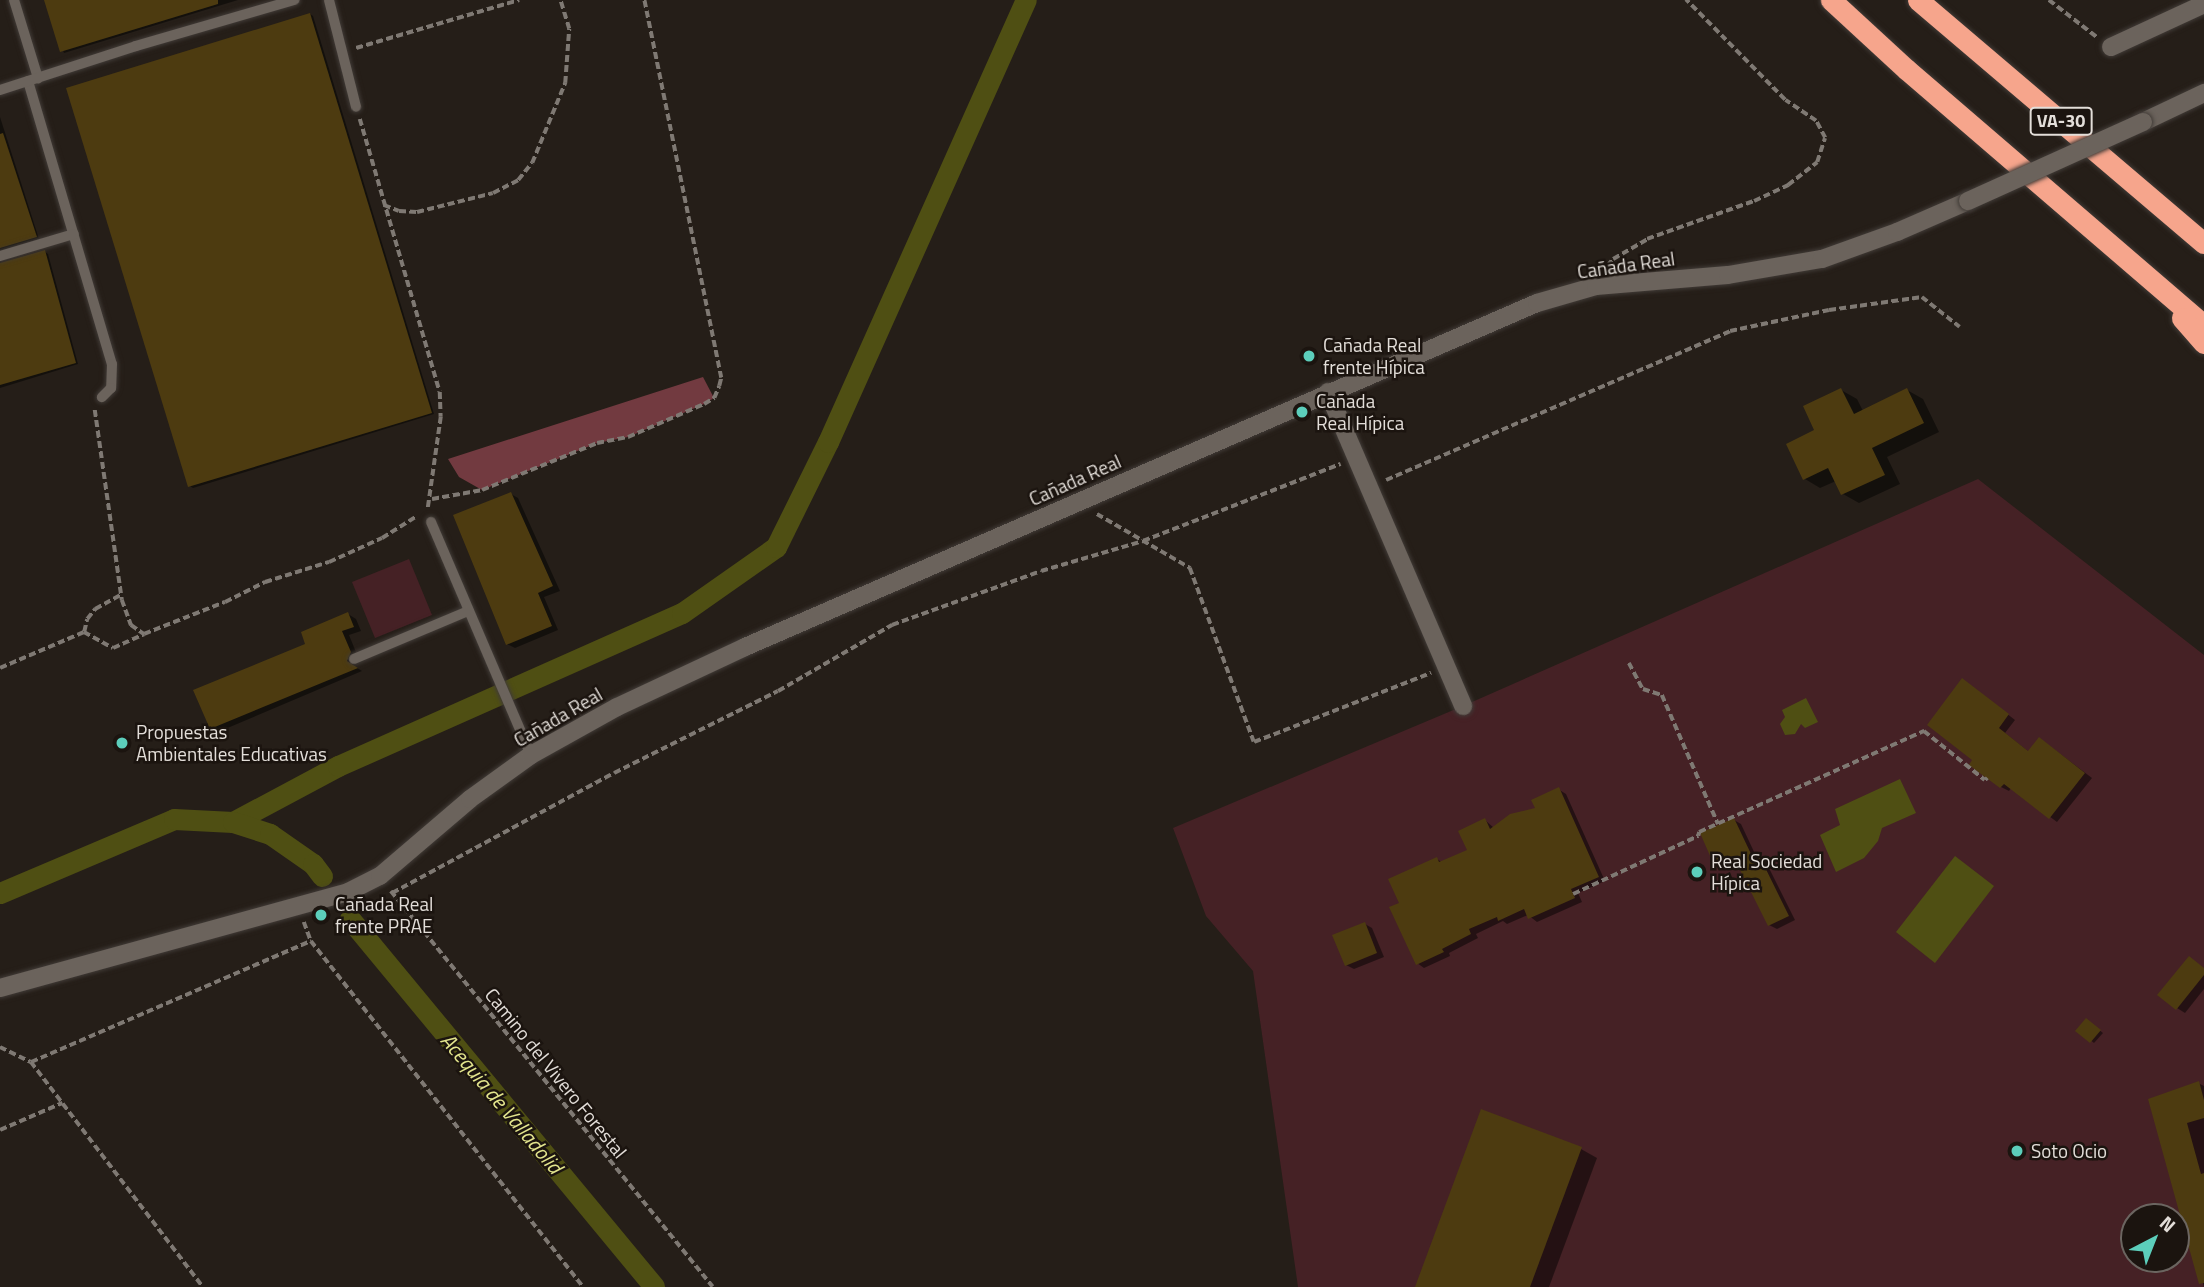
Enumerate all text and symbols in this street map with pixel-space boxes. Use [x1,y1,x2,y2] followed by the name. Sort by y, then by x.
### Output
[2030,106,2092,136] road number: VA-30
[1576,247,1676,283] street label: Cañada Real
[1323,334,1425,378] place label: Cañada Real frente Hípica
[1301,348,1317,364] marker: Cañada Real frente Hípica
[1316,390,1404,434] place label: Cañada Real Hípica
[1294,404,1310,420] marker: Cañada Real Hípica
[1025,450,1125,510] street label: Cañada Real
[510,683,606,751] street label: Cañada Real
[136,721,327,765] place label: Propuestas Ambientales Educativas
[114,735,130,751] marker: Propuestas Ambientales Educativas
[1711,850,1822,894] place label: Real Sociedad Hípica
[1689,864,1705,880] marker: Real Sociedad Hípica
[335,893,433,937] place label: Cañada Real frente PRAE
[313,907,329,923] marker: Cañada Real frente PRAE
[480,983,632,1163] street label: Camino del Vivero Forestal
[436,1028,568,1178] water label: Acequia de Valladolid
[2031,1140,2107,1162] place label: Soto Ocio
[2009,1143,2025,1159] marker: Soto Ocio
[2120,1203,2190,1273] north arrow
[2153,1208,2183,1239] text: N

